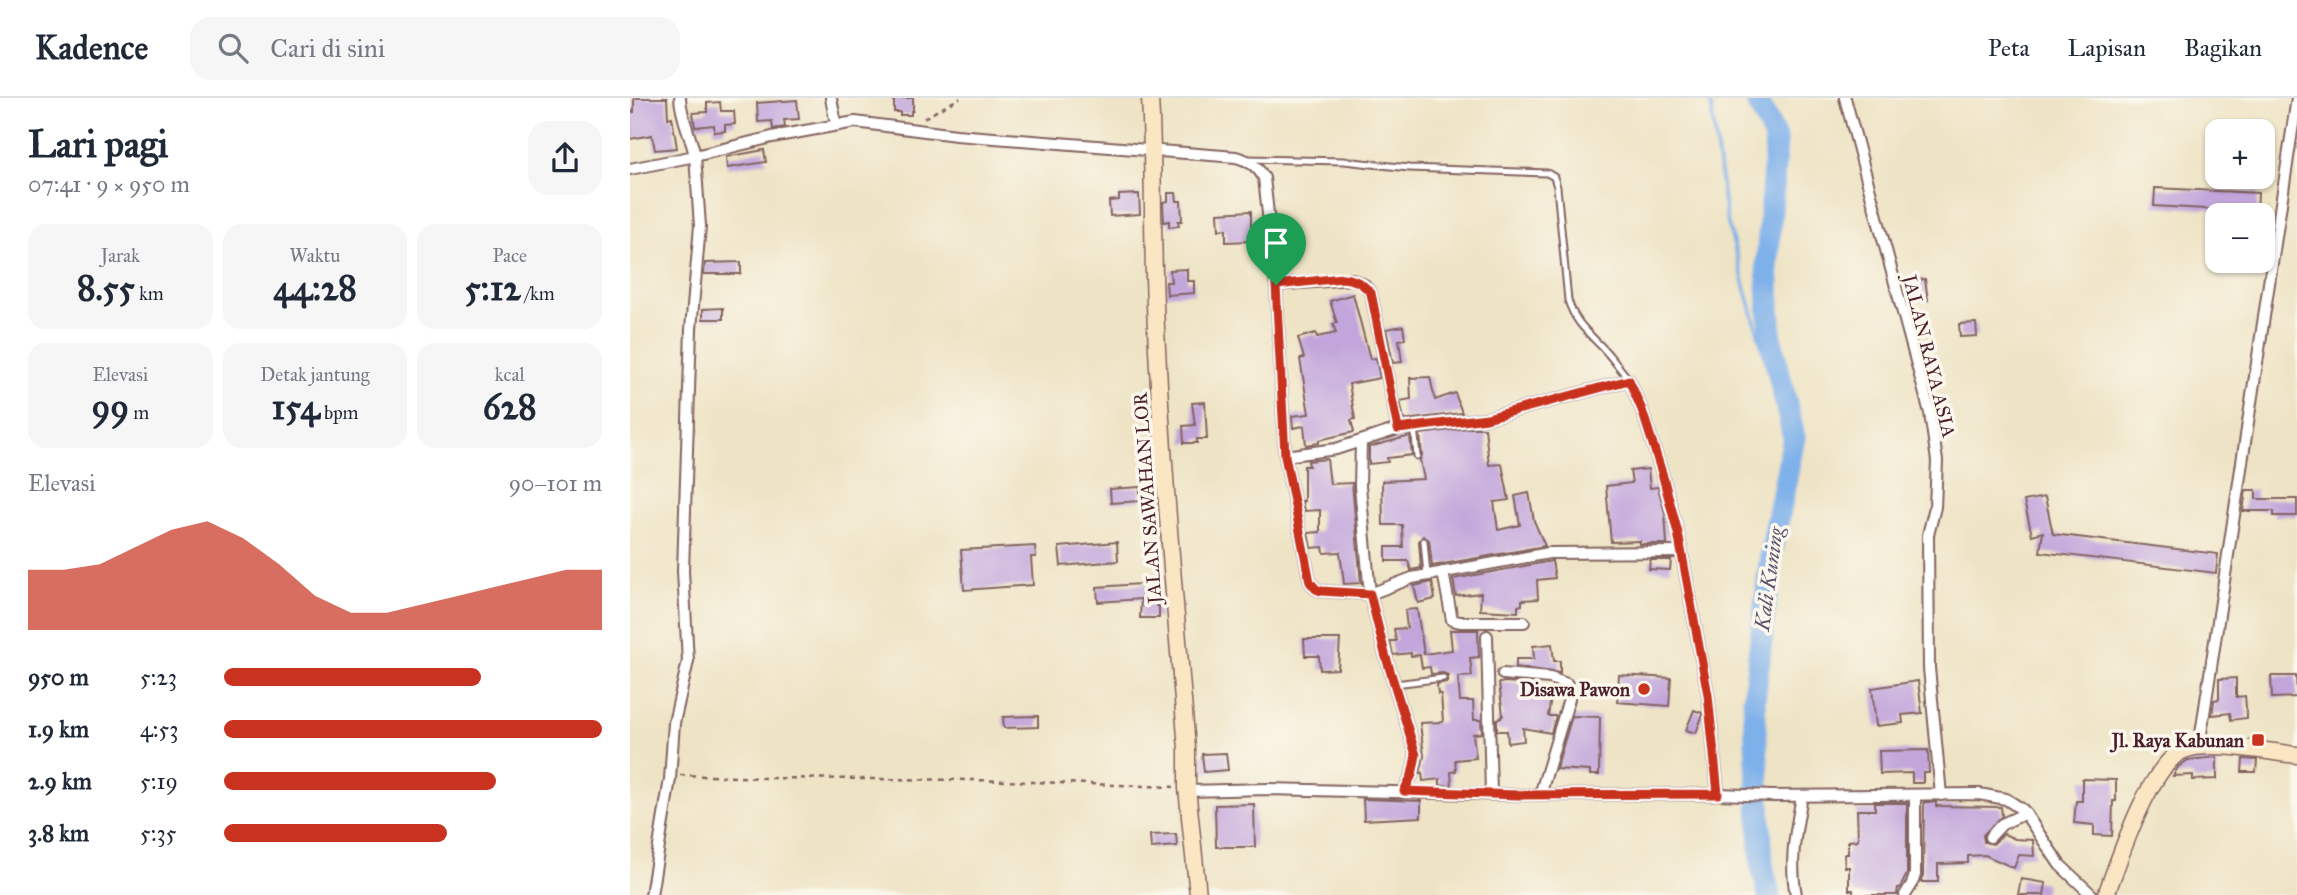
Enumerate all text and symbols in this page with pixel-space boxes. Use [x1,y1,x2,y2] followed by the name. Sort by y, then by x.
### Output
[190,17,680,80] search box
[35,28,148,68] text: Kadence
[214,29,252,67] icon: search
[270,32,385,64] text: Cari di sini
[1988,33,2030,63] text: Peta
[2068,33,2146,63] text: Lapisan
[2184,33,2262,63] text: Bagikan
[2205,119,2275,273] map controls
[2205,119,2275,189] button: +
[28,121,168,167] text: Lari pagi
[528,121,602,195] button: share
[28,170,190,198] text: 07:41 · 9 × 950 m
[2205,203,2275,273] button: −
[1246,213,1306,285] pin
[1257,224,1295,262] icon: arrive
[101,244,140,267] text: Jarak
[290,244,340,267] text: Waktu
[492,244,527,267] text: Pace
[77,267,135,310] text: 8.55
[273,267,357,310] text: 44:28
[465,267,521,310] text: 5:12
[1897,270,1961,440] street label: JALAN RAYA ASIA
[135,282,164,305] text: km
[521,282,555,305] text: /km
[92,363,148,386] text: Elevasi
[260,363,370,386] text: Detak jantung
[495,363,525,386] text: kcal
[91,386,129,429] text: 99
[271,386,320,429] text: 154
[483,386,537,429] text: 628
[1129,391,1167,606] street label: JALAN SAWAHAN LOR
[129,401,149,424] text: m
[320,401,359,424] text: bpm
[28,469,96,497] text: Elevasi
[509,469,602,497] text: 90–101 m
[1749,525,1789,633] water label: Kali Kuning
[28,663,89,691] text: 950 m
[140,663,177,691] text: 5:23
[1520,678,1631,701] place label: Disawa Pawon
[1636,681,1652,697] marker: Disawa Pawon
[28,715,89,743] text: 1.9 km
[140,715,179,743] text: 4:53
[2109,729,2245,753] place label: Jl. Raya Kabunan
[2250,732,2266,748] marker: Jl. Raya Kabunan
[28,767,92,795] text: 2.9 km
[140,767,178,795] text: 5:19
[28,819,89,847] text: 3.8 km
[140,819,176,847] text: 5:35

